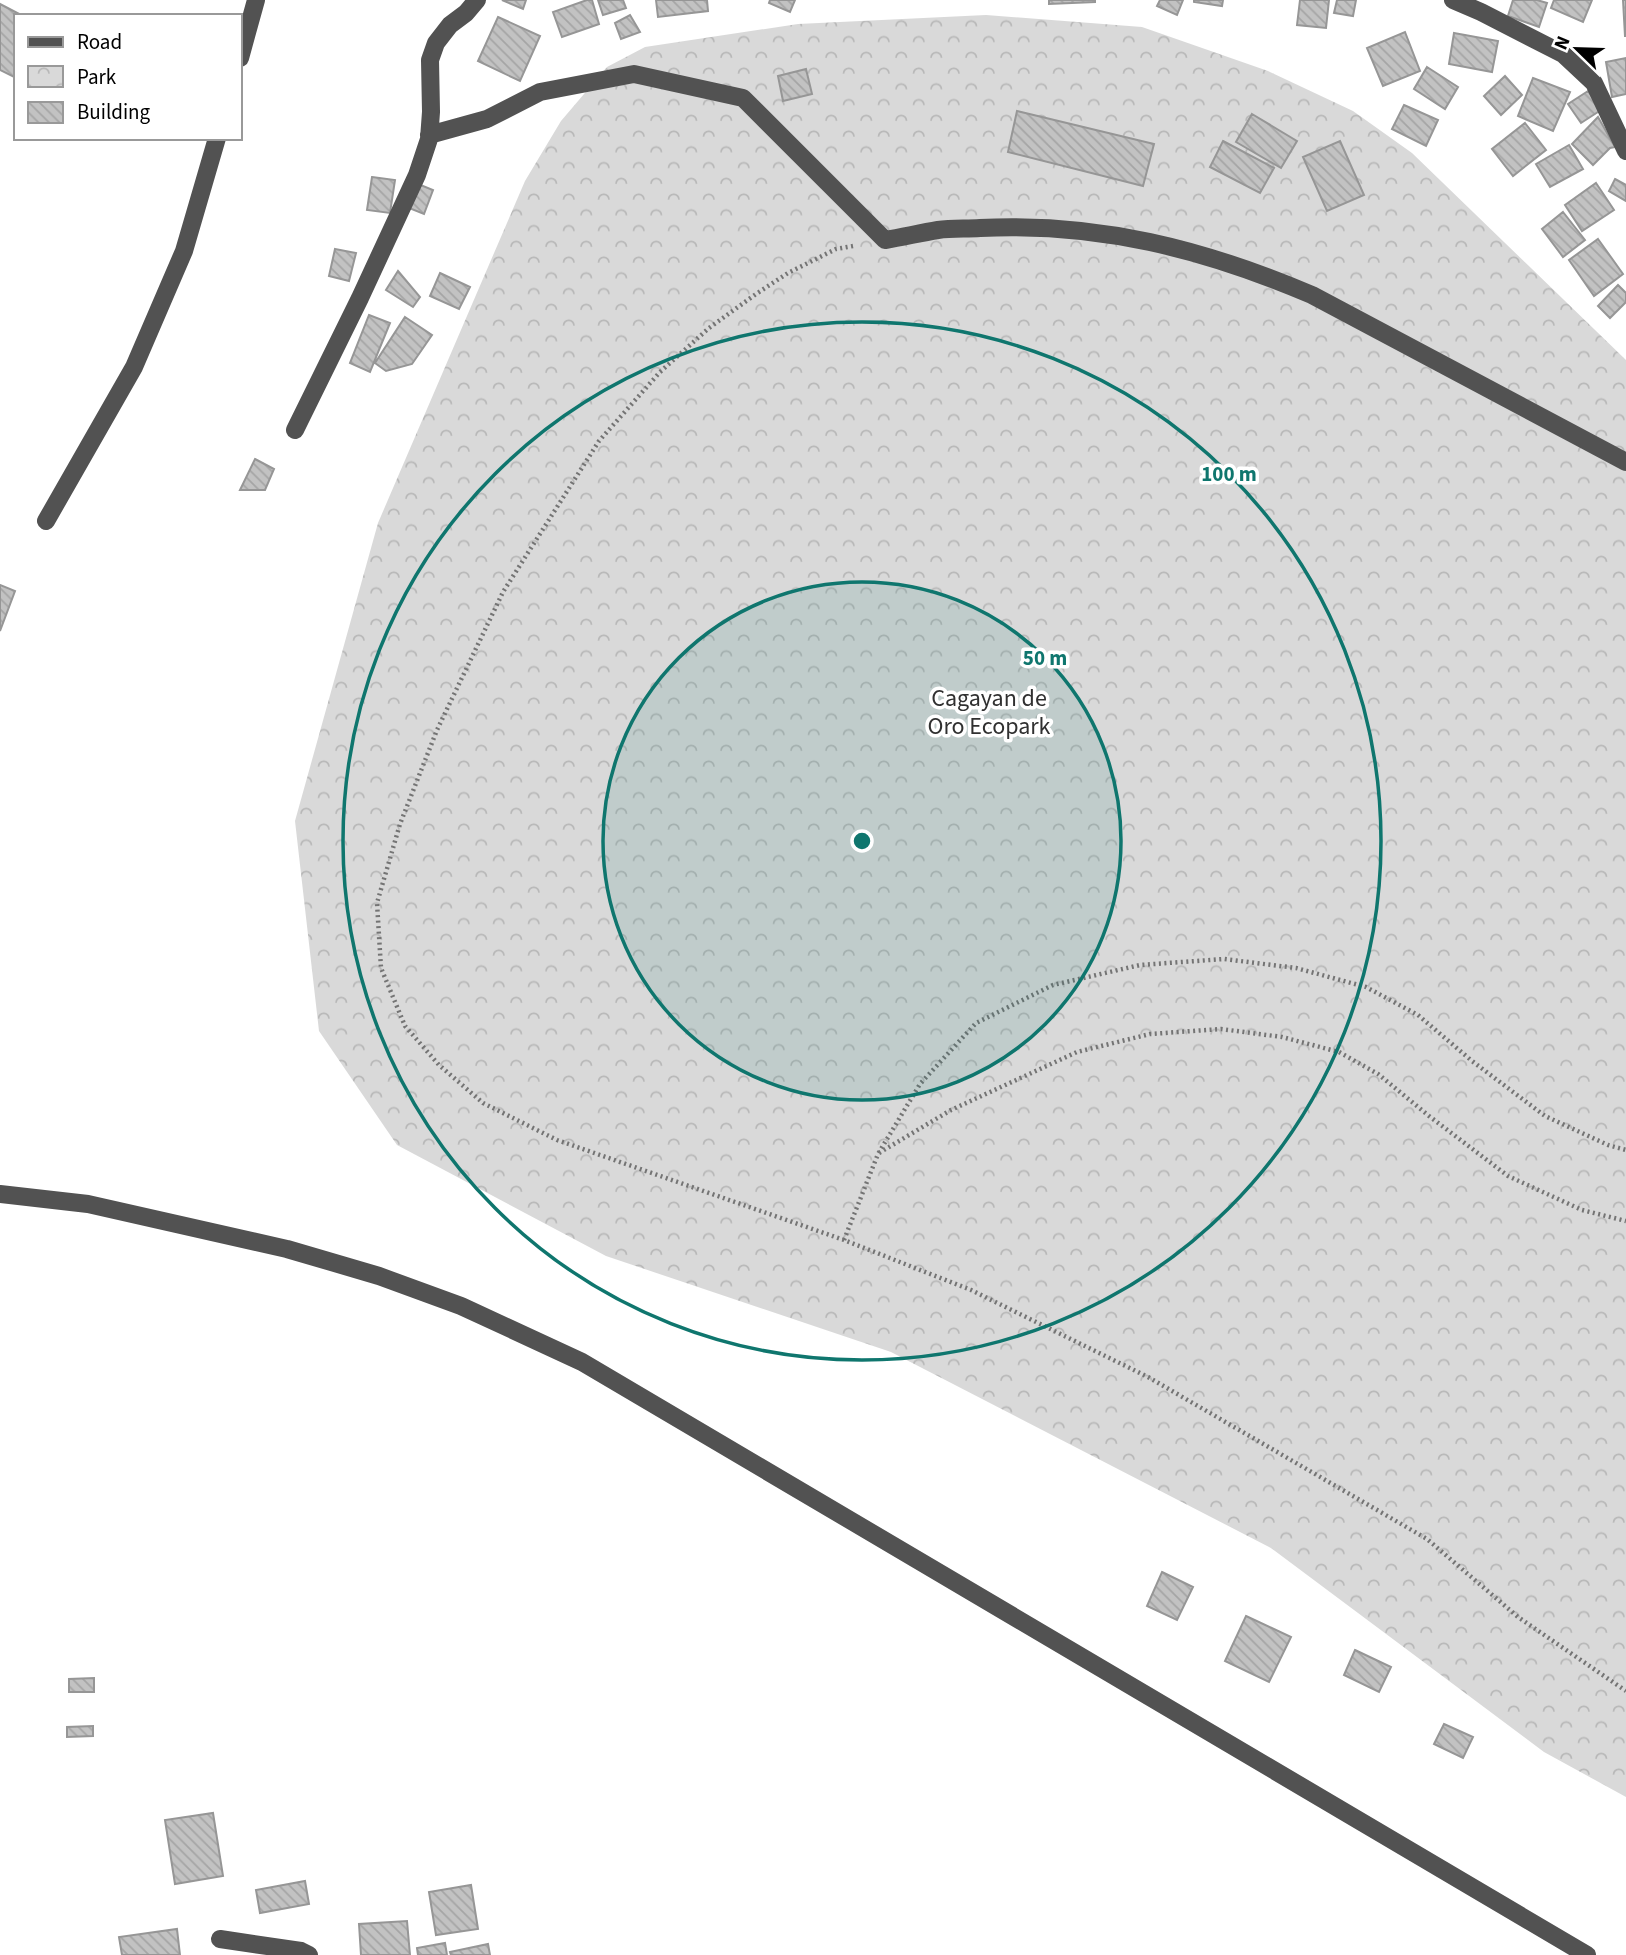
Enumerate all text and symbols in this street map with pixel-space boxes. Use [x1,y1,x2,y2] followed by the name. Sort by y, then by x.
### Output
[14,14,242,140] legend
[1542,14,1612,84] north arrow
[77,27,122,57] text: Road
[1548,32,1578,54] text: N
[77,62,117,92] text: Park
[77,97,151,127] text: Building
[1201,459,1257,489] text: 100 m
[1023,643,1067,673] text: 50 m
[928,681,1051,744] park label: Cagayan de Oro Ecopark
[850,829,874,853] centre of rings

